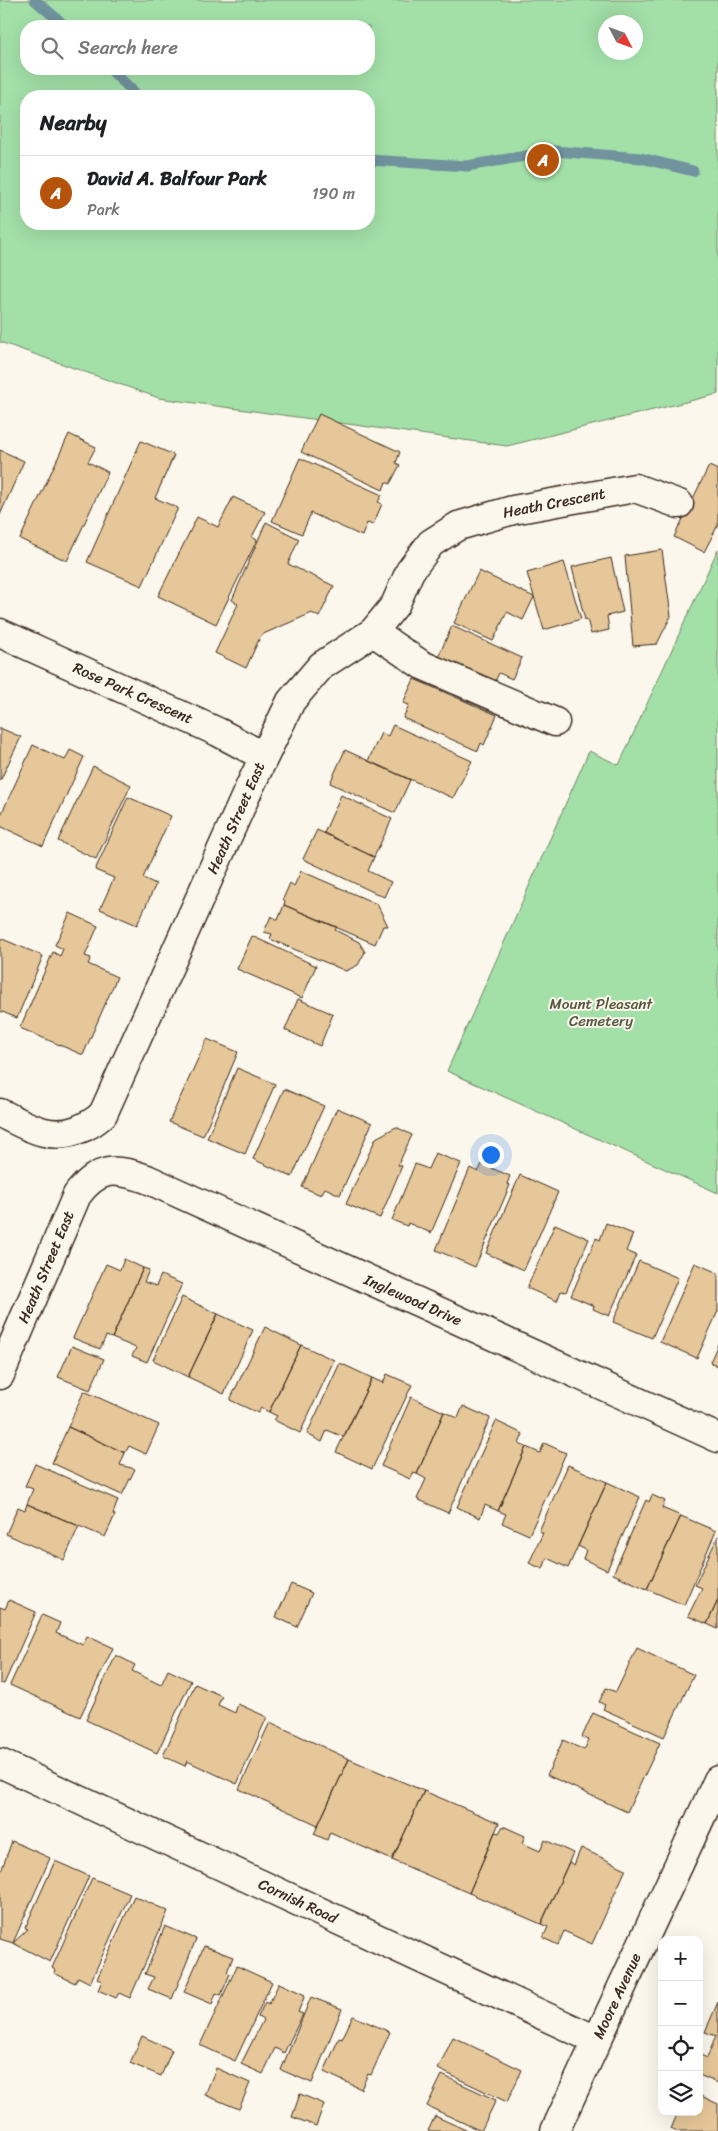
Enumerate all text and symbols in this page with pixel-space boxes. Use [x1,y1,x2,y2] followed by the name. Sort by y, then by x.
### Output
[598,15,643,60] north arrow
[20,20,375,75] search box
[78,31,178,64] text: Search here
[38,34,66,62] icon: search
[40,104,106,142] text: Nearby
[527,141,559,179] pin: A
[87,162,267,195] text: David A. Balfour Park
[51,179,61,208] text: A
[312,179,355,208] text: 190 m
[87,195,120,224] text: Park
[501,480,608,526] street label: Heath Crescent
[69,655,198,731] street label: Rose Park Crescent
[200,757,273,878] street label: Heath Street East
[550,991,653,1034] park label: Mount Pleasant Cemetery
[478,1142,504,1168] your location
[11,1206,82,1327] street label: Heath Street East
[359,1266,466,1333] street label: Inglewood Drive
[254,1871,343,1931] street label: Cornish Road
[658,1936,703,2116] map controls
[658,1936,703,1981] button: +
[586,1948,648,2044] street label: Moore Avenue
[658,1981,703,2026] button: −
[658,2026,703,2071] button: locate
[658,2071,703,2116] button: layers

